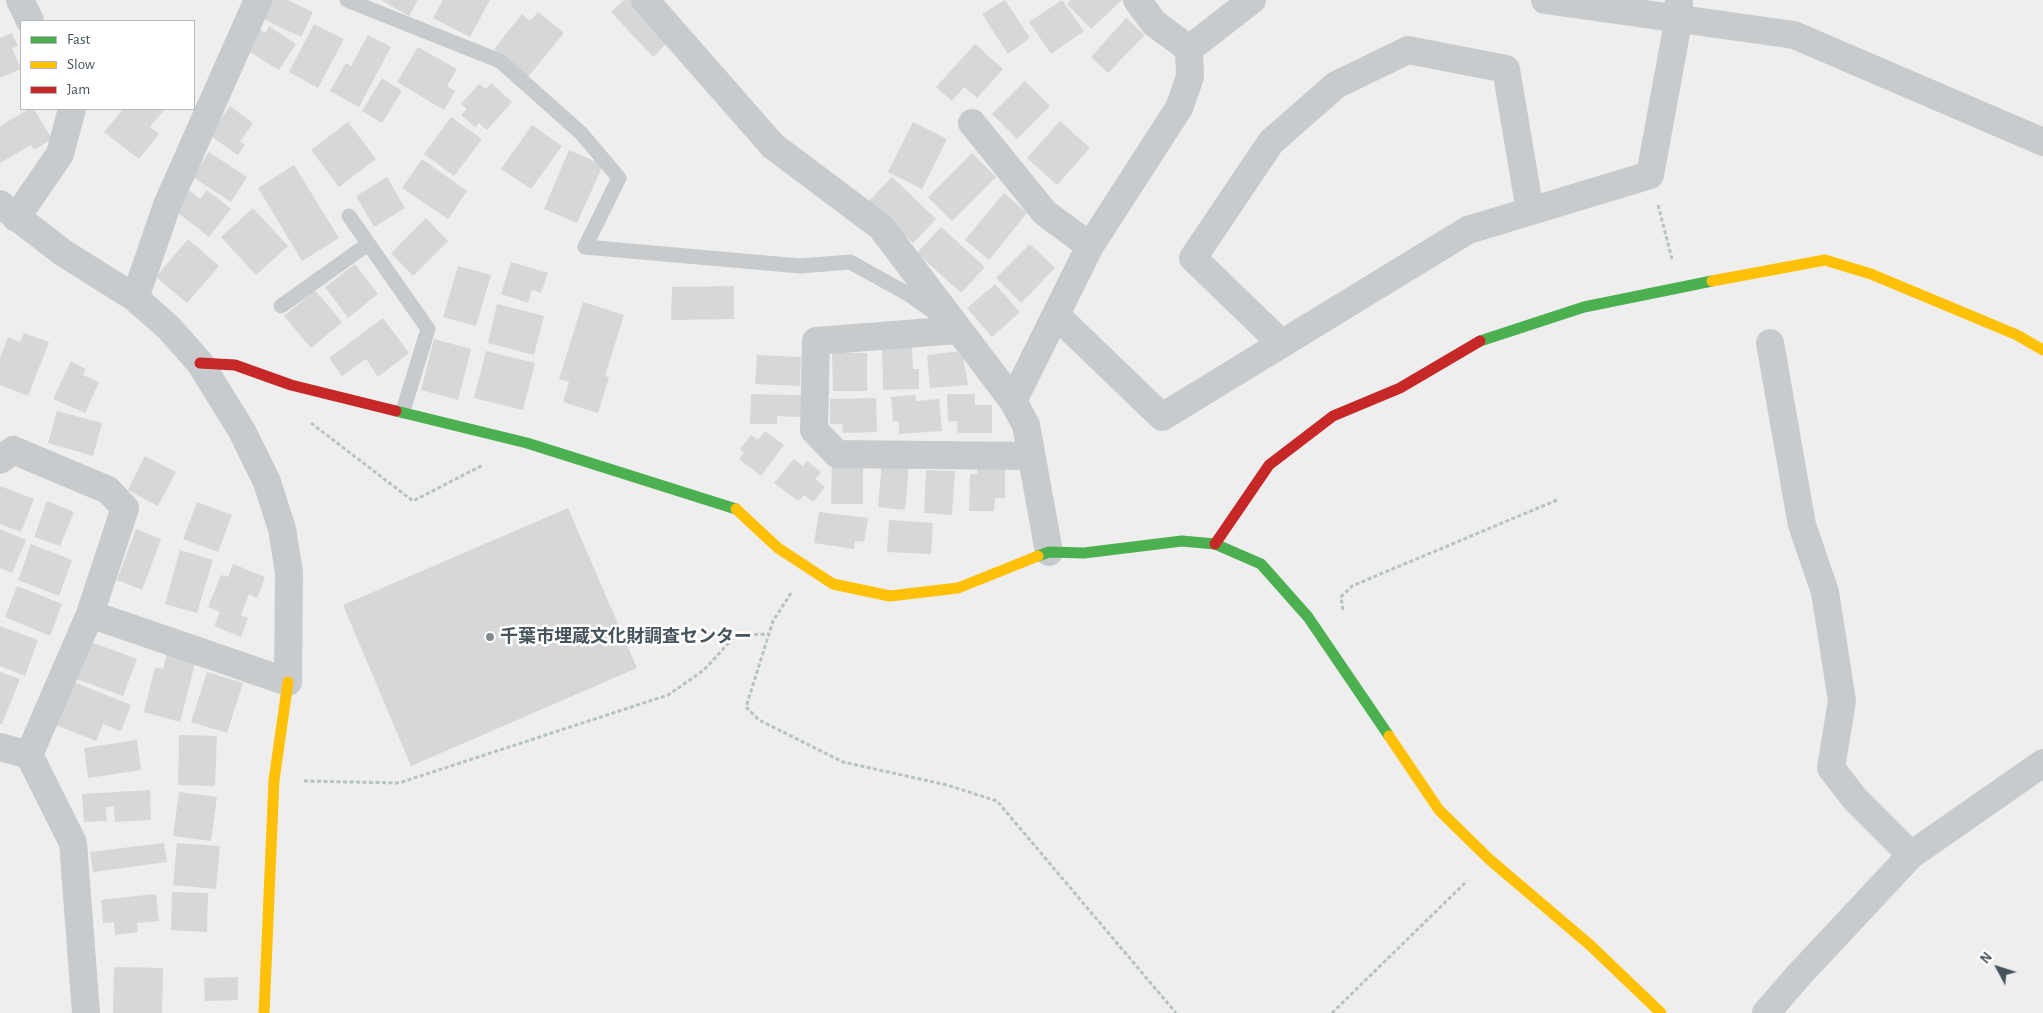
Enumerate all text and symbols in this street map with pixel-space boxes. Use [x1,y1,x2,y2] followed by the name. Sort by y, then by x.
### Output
[20,20,195,110] legend
[67,32,90,47] text: Fast
[67,57,95,72] text: Slow
[67,82,90,97] text: Jam
[500,626,752,648] place label: 千葉市埋蔵文化財調査センター
[484,631,496,643] marker: 千葉市埋蔵文化財調査センター
[1973,943,2023,993] north arrow
[1978,950,1995,967] text: N

